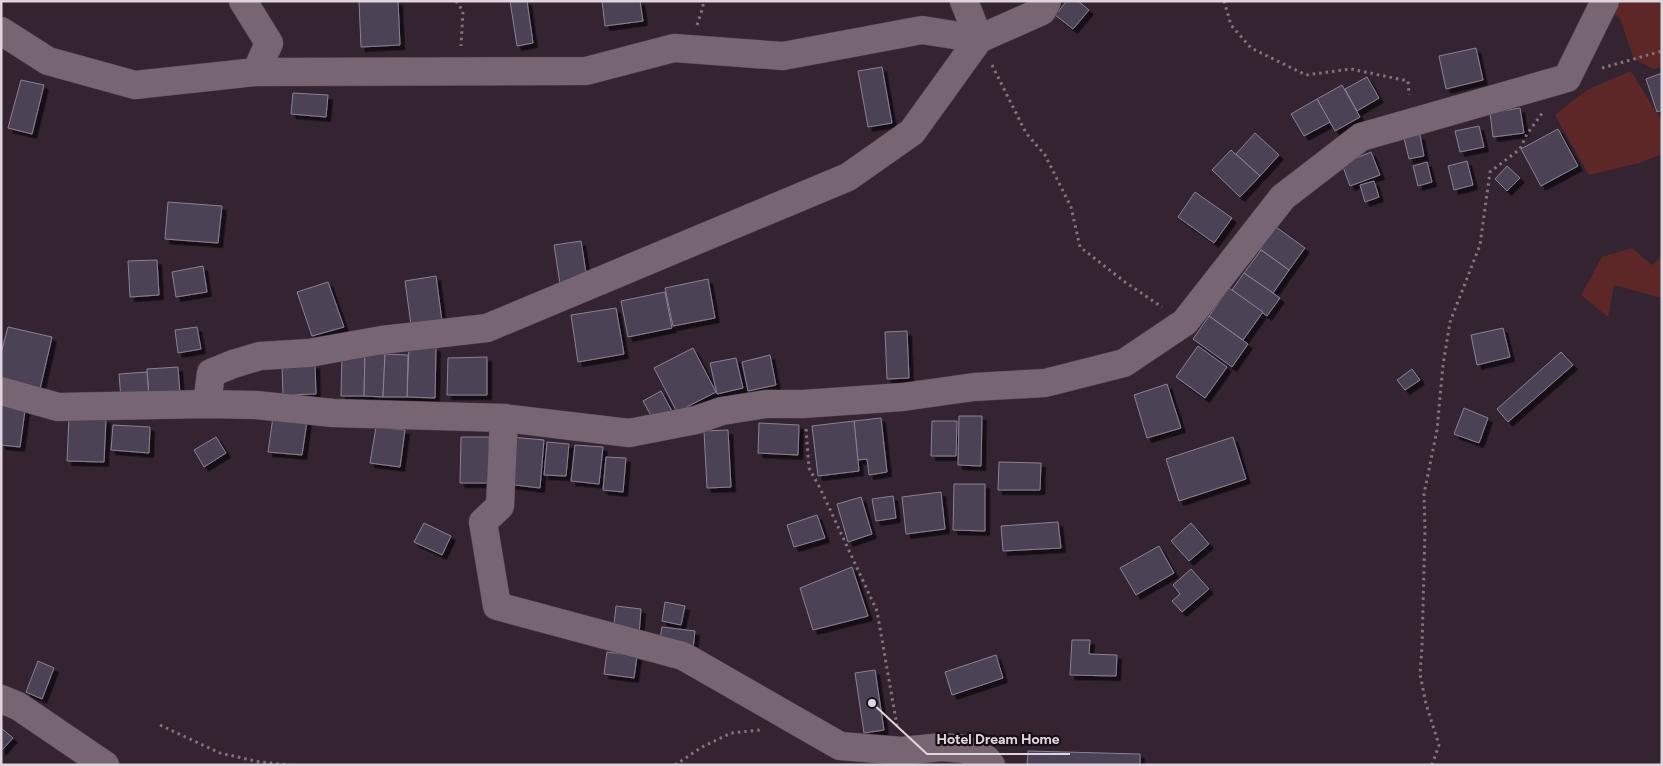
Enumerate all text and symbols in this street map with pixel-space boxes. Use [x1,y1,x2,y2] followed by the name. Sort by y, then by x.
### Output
[927,725,1070,754] callout: Hotel Dream Home
[936,731,1060,748] text: Hotel Dream Home

